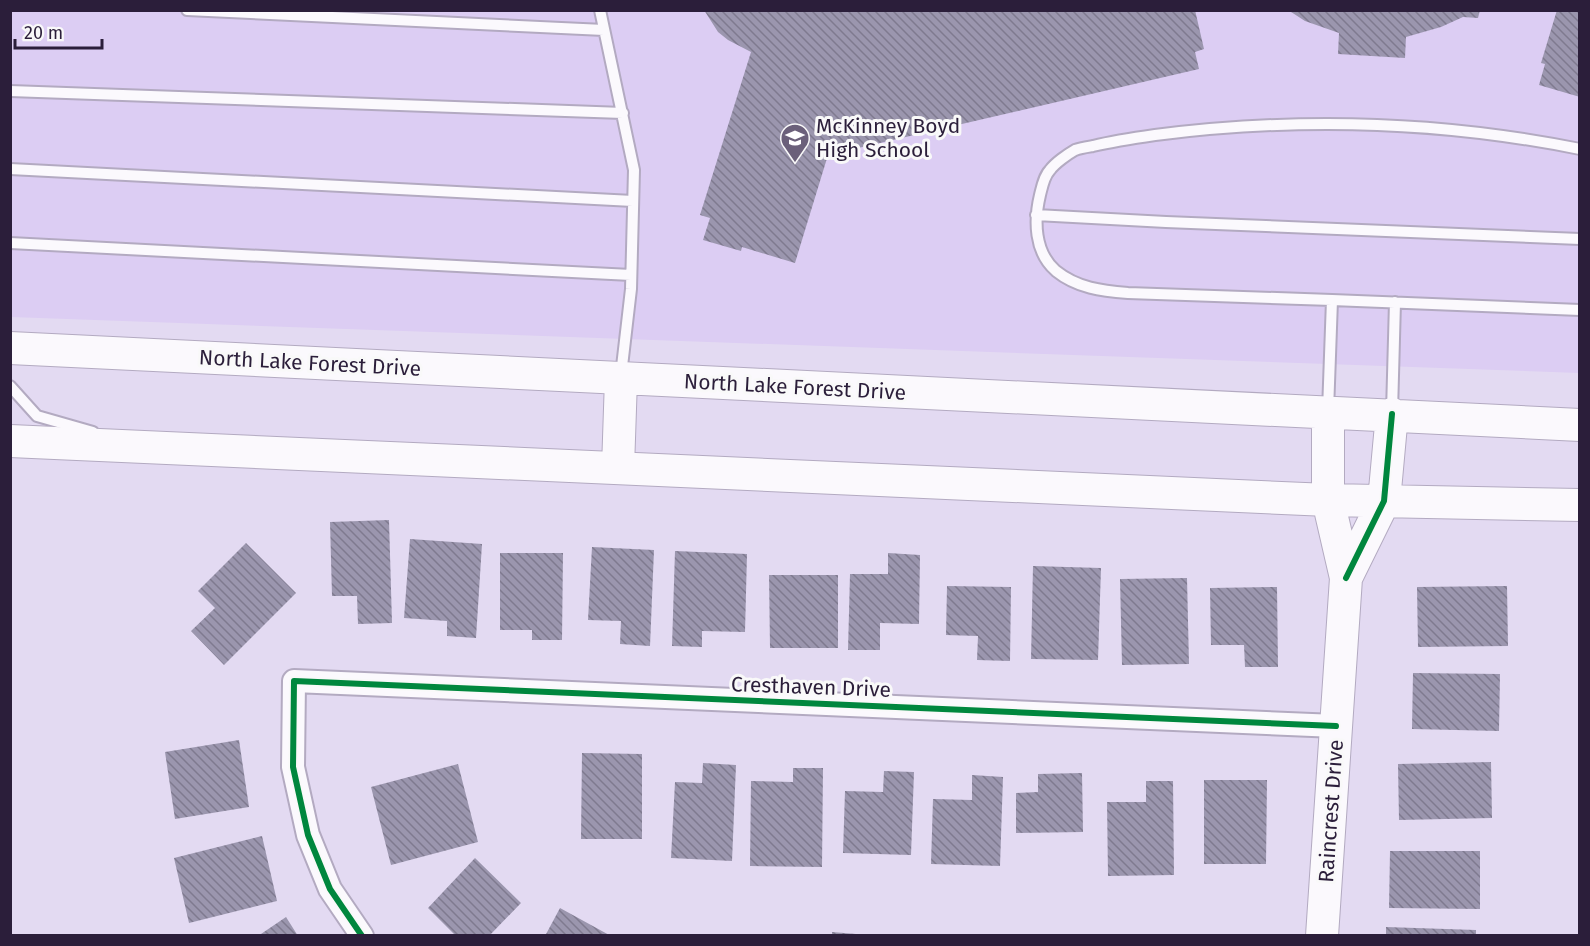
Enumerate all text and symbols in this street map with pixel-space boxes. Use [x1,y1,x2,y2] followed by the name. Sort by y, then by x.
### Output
[15,12,102,50] scale bar
[24,22,63,44] text: 20 m
[816,113,960,163] place label: McKinney Boyd High School
[779,122,811,164] school or university icon: McKinney Boyd High School
[198,344,422,382] street label: North Lake Forest Drive
[683,368,907,406] street label: North Lake Forest Drive
[731,671,891,703] street label: Cresthaven Drive
[1313,739,1349,883] street label: Raincrest Drive

